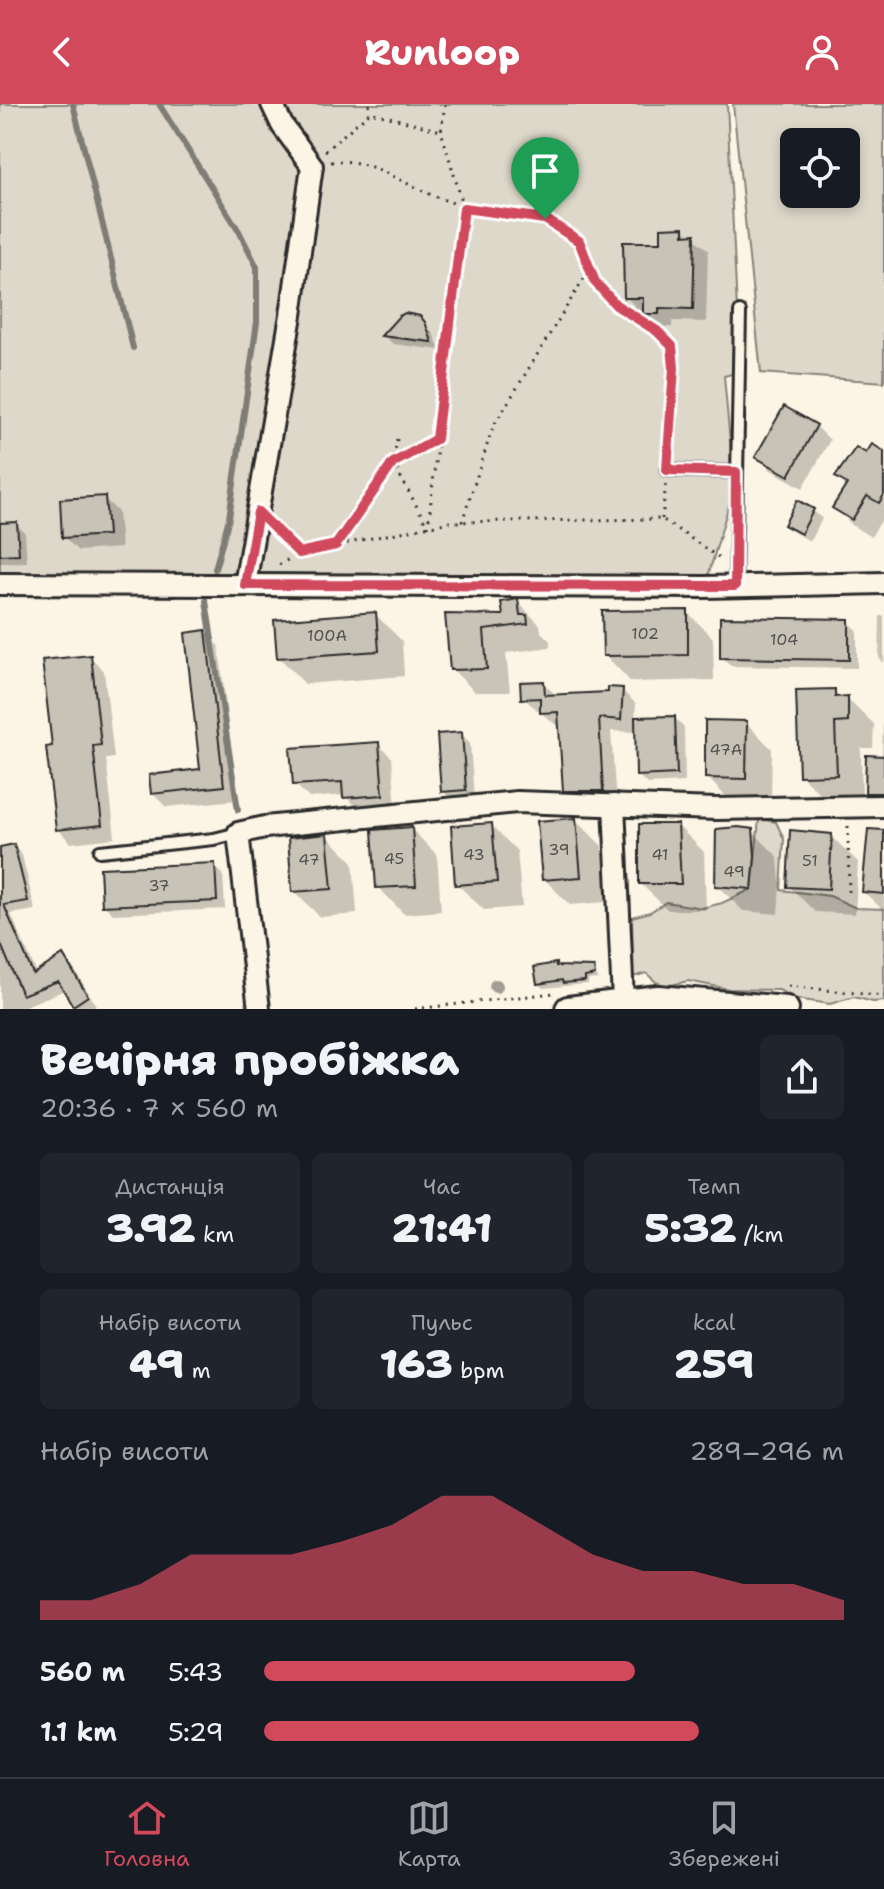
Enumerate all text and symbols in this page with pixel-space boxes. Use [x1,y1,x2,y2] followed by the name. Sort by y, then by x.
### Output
[364,28,520,77] text: Runloop
[40,30,84,74] icon: back
[800,30,844,74] icon: person
[780,128,860,208] map controls
[780,128,860,208] button: locate
[511,137,579,219] pin
[523,149,567,193] icon: arrive
[631,623,659,644] house number: 102
[307,625,347,646] house number: 100А
[770,629,798,650] house number: 104
[710,739,742,760] house number: 47А
[548,839,570,860] house number: 39
[463,844,485,865] house number: 43
[651,844,669,865] house number: 41
[384,848,404,869] house number: 45
[298,849,320,870] house number: 47
[802,850,818,871] house number: 51
[723,861,745,882] house number: 49
[148,875,170,896] house number: 37
[40,1030,460,1089] text: Вечірня пробіжка
[760,1035,844,1119] button: share
[40,1090,278,1125] text: 20:36 · 7 × 560 m
[115,1172,225,1201] text: Дистанція
[423,1172,461,1201] text: Час
[687,1172,741,1201] text: Темп
[106,1201,195,1255] text: 3.92
[392,1201,492,1255] text: 21:41
[645,1201,737,1255] text: 5:32
[195,1220,234,1249] text: km
[737,1220,783,1249] text: /km
[99,1308,242,1337] text: Набір висоти
[411,1308,473,1337] text: Пульс
[693,1308,735,1337] text: kcal
[129,1337,184,1391] text: 49
[380,1337,453,1391] text: 163
[674,1337,754,1391] text: 259
[184,1356,211,1385] text: m
[453,1356,504,1385] text: bpm
[40,1433,209,1468] text: Набір висоти
[689,1433,844,1468] text: 289–296 m
[40,1654,125,1689] text: 560 m
[168,1654,223,1689] text: 5:43
[40,1714,117,1749] text: 1.1 km
[168,1714,224,1749] text: 5:29
[104,1796,190,1873] tab: Головна
[398,1796,461,1873] tab: Карта
[669,1796,780,1873] tab: Збережені

